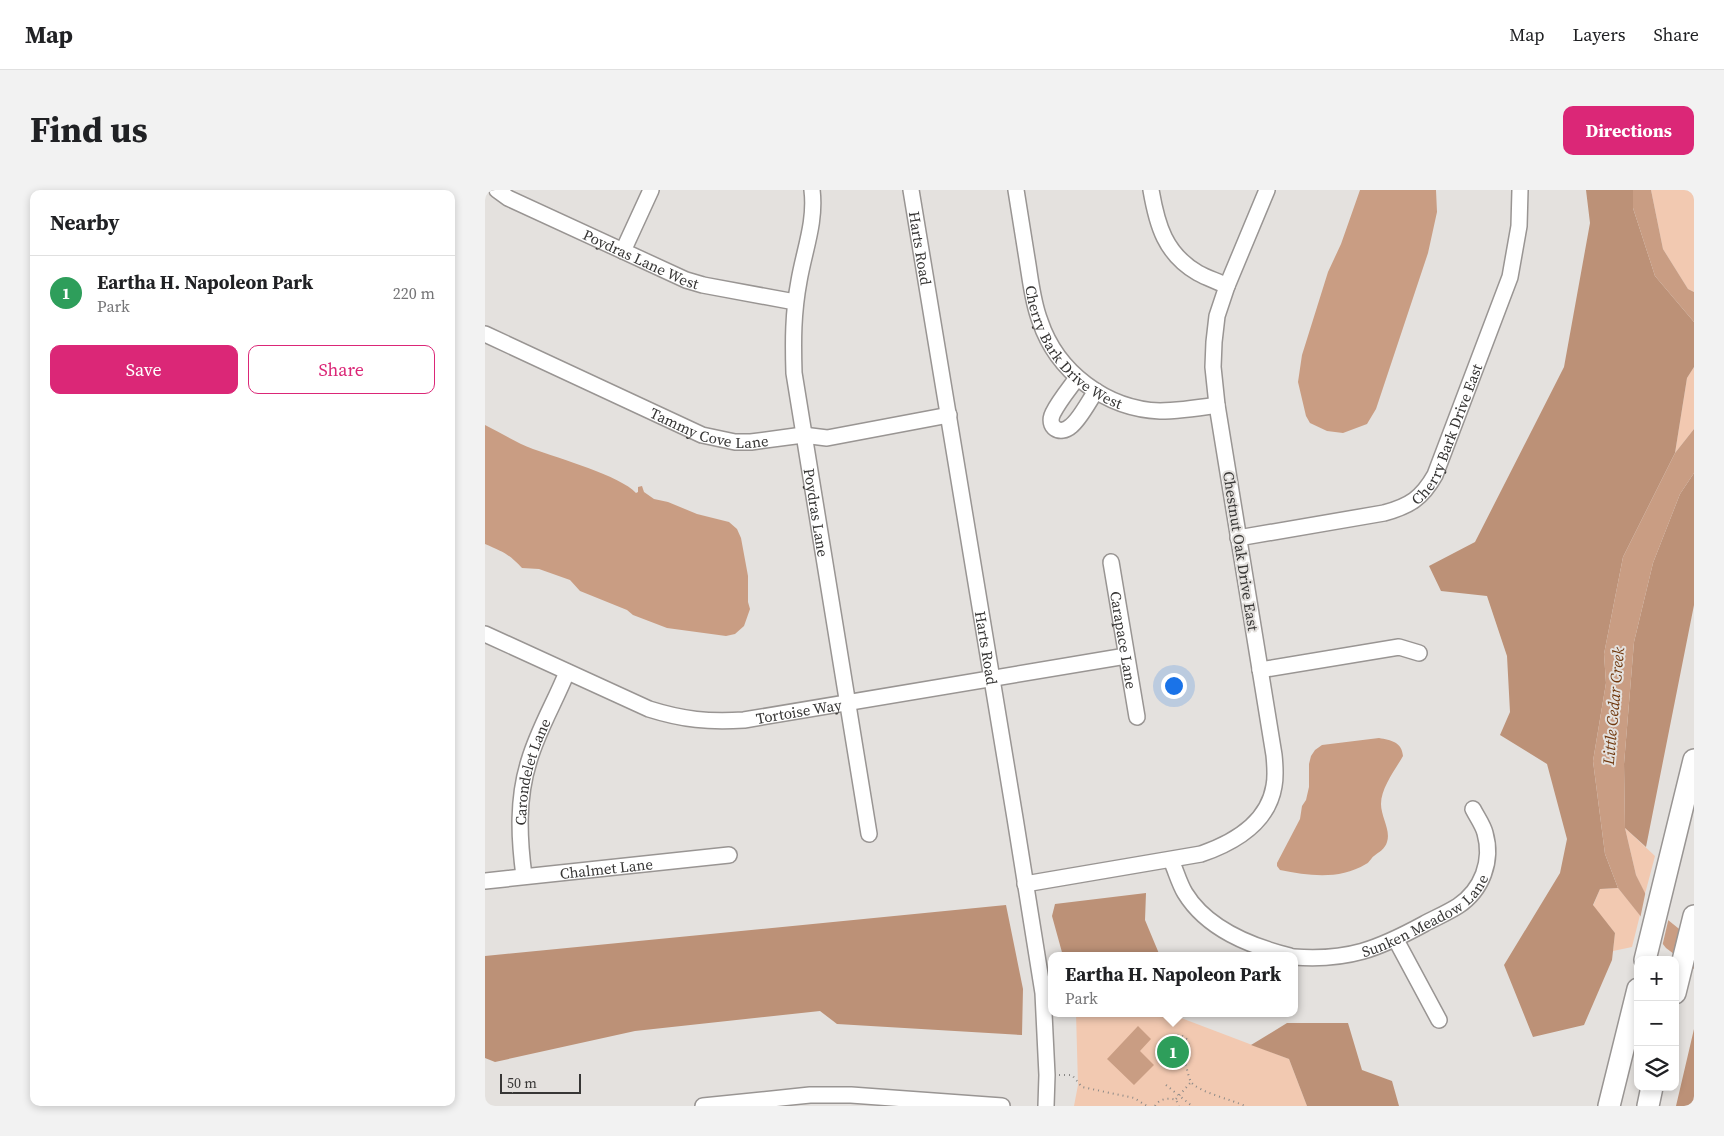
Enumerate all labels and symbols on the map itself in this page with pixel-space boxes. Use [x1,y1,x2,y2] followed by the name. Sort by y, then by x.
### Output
[904,210,937,287] street label: Harts Road
[580,224,702,294] street label: Poydras Lane West
[1021,284,1126,413] street label: Cherry Bark Drive West
[1406,360,1487,509] street label: Cherry Bark Drive East
[647,402,770,453] street label: Tammy Cove Lane
[799,467,834,559] street label: Poydras Lane
[1218,470,1264,632] street label: Chestnut Oak Drive East
[1106,590,1143,691] street label: Carapace Lane
[970,609,1003,687] street label: Harts Road
[1597,646,1629,767] water label: Little Cedar Creek
[1161,673,1187,699] your location
[754,693,843,728] street label: Tortoise Way
[510,714,555,825] street label: Carondelet Lane
[559,853,654,883] street label: Chalmet Lane
[1359,870,1493,961] street label: Sunken Meadow Lane
[1157,1033,1189,1071] pin: 1
[500,1071,581,1094] scale bar

